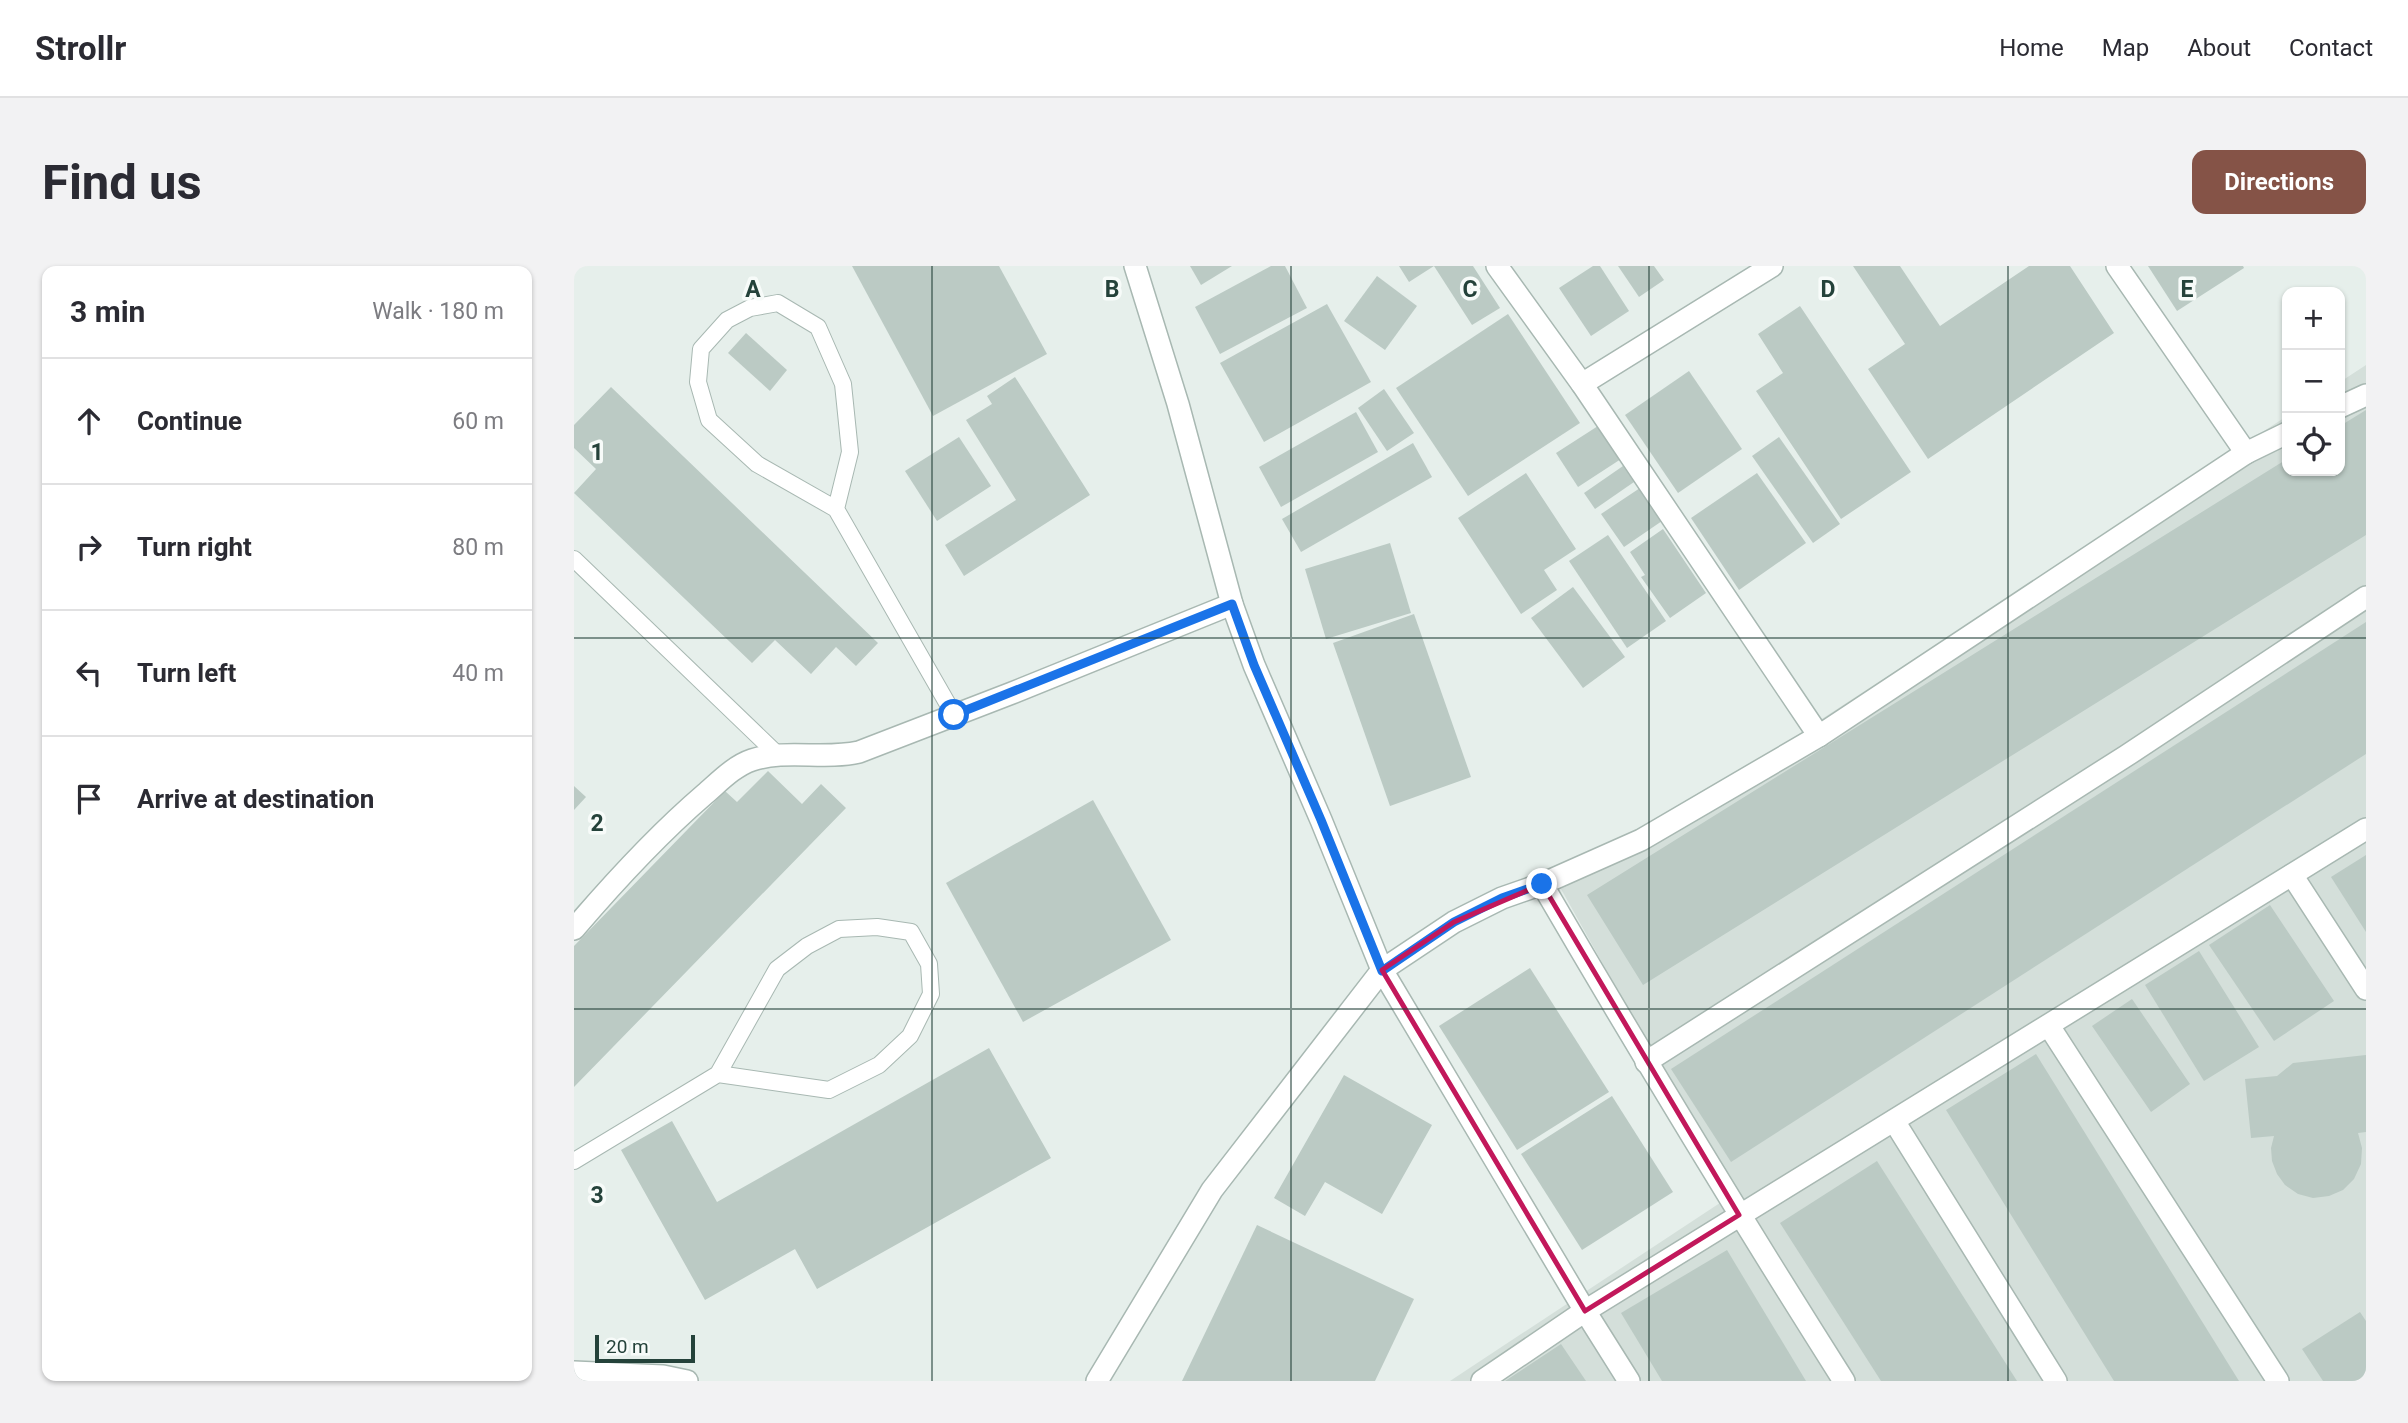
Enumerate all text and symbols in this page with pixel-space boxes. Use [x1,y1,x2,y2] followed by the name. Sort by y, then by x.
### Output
[35,29,126,68] text: Strollr
[1999,34,2064,62] text: Home
[2102,34,2149,62] text: Map
[2187,34,2251,62] text: About
[2289,34,2373,62] text: Contact
[2192,150,2366,214] button: Directions
[42,154,202,211] text: Find us
[745,276,761,303] text: A
[1105,276,1119,303] text: B
[1462,276,1478,303] text: C
[1821,276,1835,303] text: D
[2181,276,2194,303] text: E
[2282,287,2345,476] map controls
[2282,287,2345,350] button: +
[70,294,145,329] text: 3 min
[372,298,504,325] text: Walk · 180 m
[2282,350,2345,413] button: −
[70,402,108,440] icon: ahead
[137,406,242,436] text: Continue
[452,408,504,435] text: 60 m
[2282,413,2345,476] button: locate
[590,439,604,466] text: 1
[70,528,108,566] icon: right
[137,532,252,562] text: Turn right
[452,534,504,561] text: 80 m
[70,654,108,692] icon: left
[137,658,236,688] text: Turn left
[452,660,504,687] text: 40 m
[938,699,969,730] route start
[70,780,108,818] icon: arrive
[137,784,374,814] text: Arrive at destination
[590,810,604,837] text: 2
[1526,868,1557,899] route end
[590,1182,604,1209] text: 3
[595,1332,695,1364] scale bar
[606,1335,649,1358] text: 20 m

